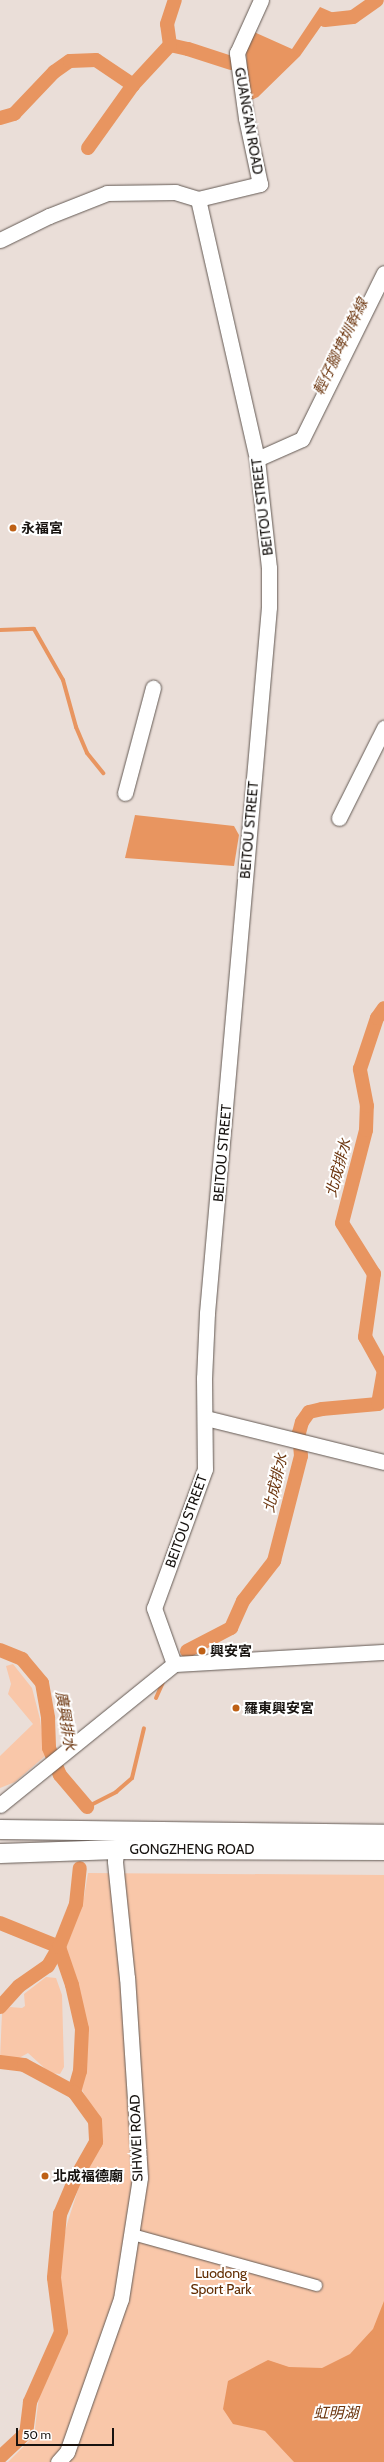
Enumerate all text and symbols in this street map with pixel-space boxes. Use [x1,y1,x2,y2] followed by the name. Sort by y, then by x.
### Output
[231,66,267,176] street label: GUANG'AN ROAD
[310,296,372,398] water label: 輕仔腳埤圳幹線
[248,457,276,557] street label: BEITOU STREET
[21,520,63,536] place label: 永福宮
[8,523,18,533] marker: 永福宮
[236,780,262,880] street label: BEITOU STREET
[209,1103,235,1203] street label: BEITOU STREET
[323,1137,355,1199] water label: 北成排水
[260,1452,292,1514] water label: 北成排水
[161,1472,211,1570] street label: BEITOU STREET
[210,1643,252,1659] place label: 興安宮
[197,1646,207,1656] marker: 興安宮
[51,1690,79,1752] water label: 廣興排水
[244,1700,314,1716] place label: 羅東興安宮
[231,1703,241,1713] marker: 羅東興安宮
[129,1841,255,1857] street label: GONGZHENG ROAD
[126,2094,146,2182] street label: SIHWEI ROAD
[53,2168,123,2184] place label: 北成福德廟
[40,2171,50,2181] marker: 北成福德廟
[190,2265,252,2298] park label: Luodong Sport Park
[314,2405,358,2423] water label: 虹明湖
[18,2420,116,2446] scale bar
[23,2427,51,2442] text: 50 m

